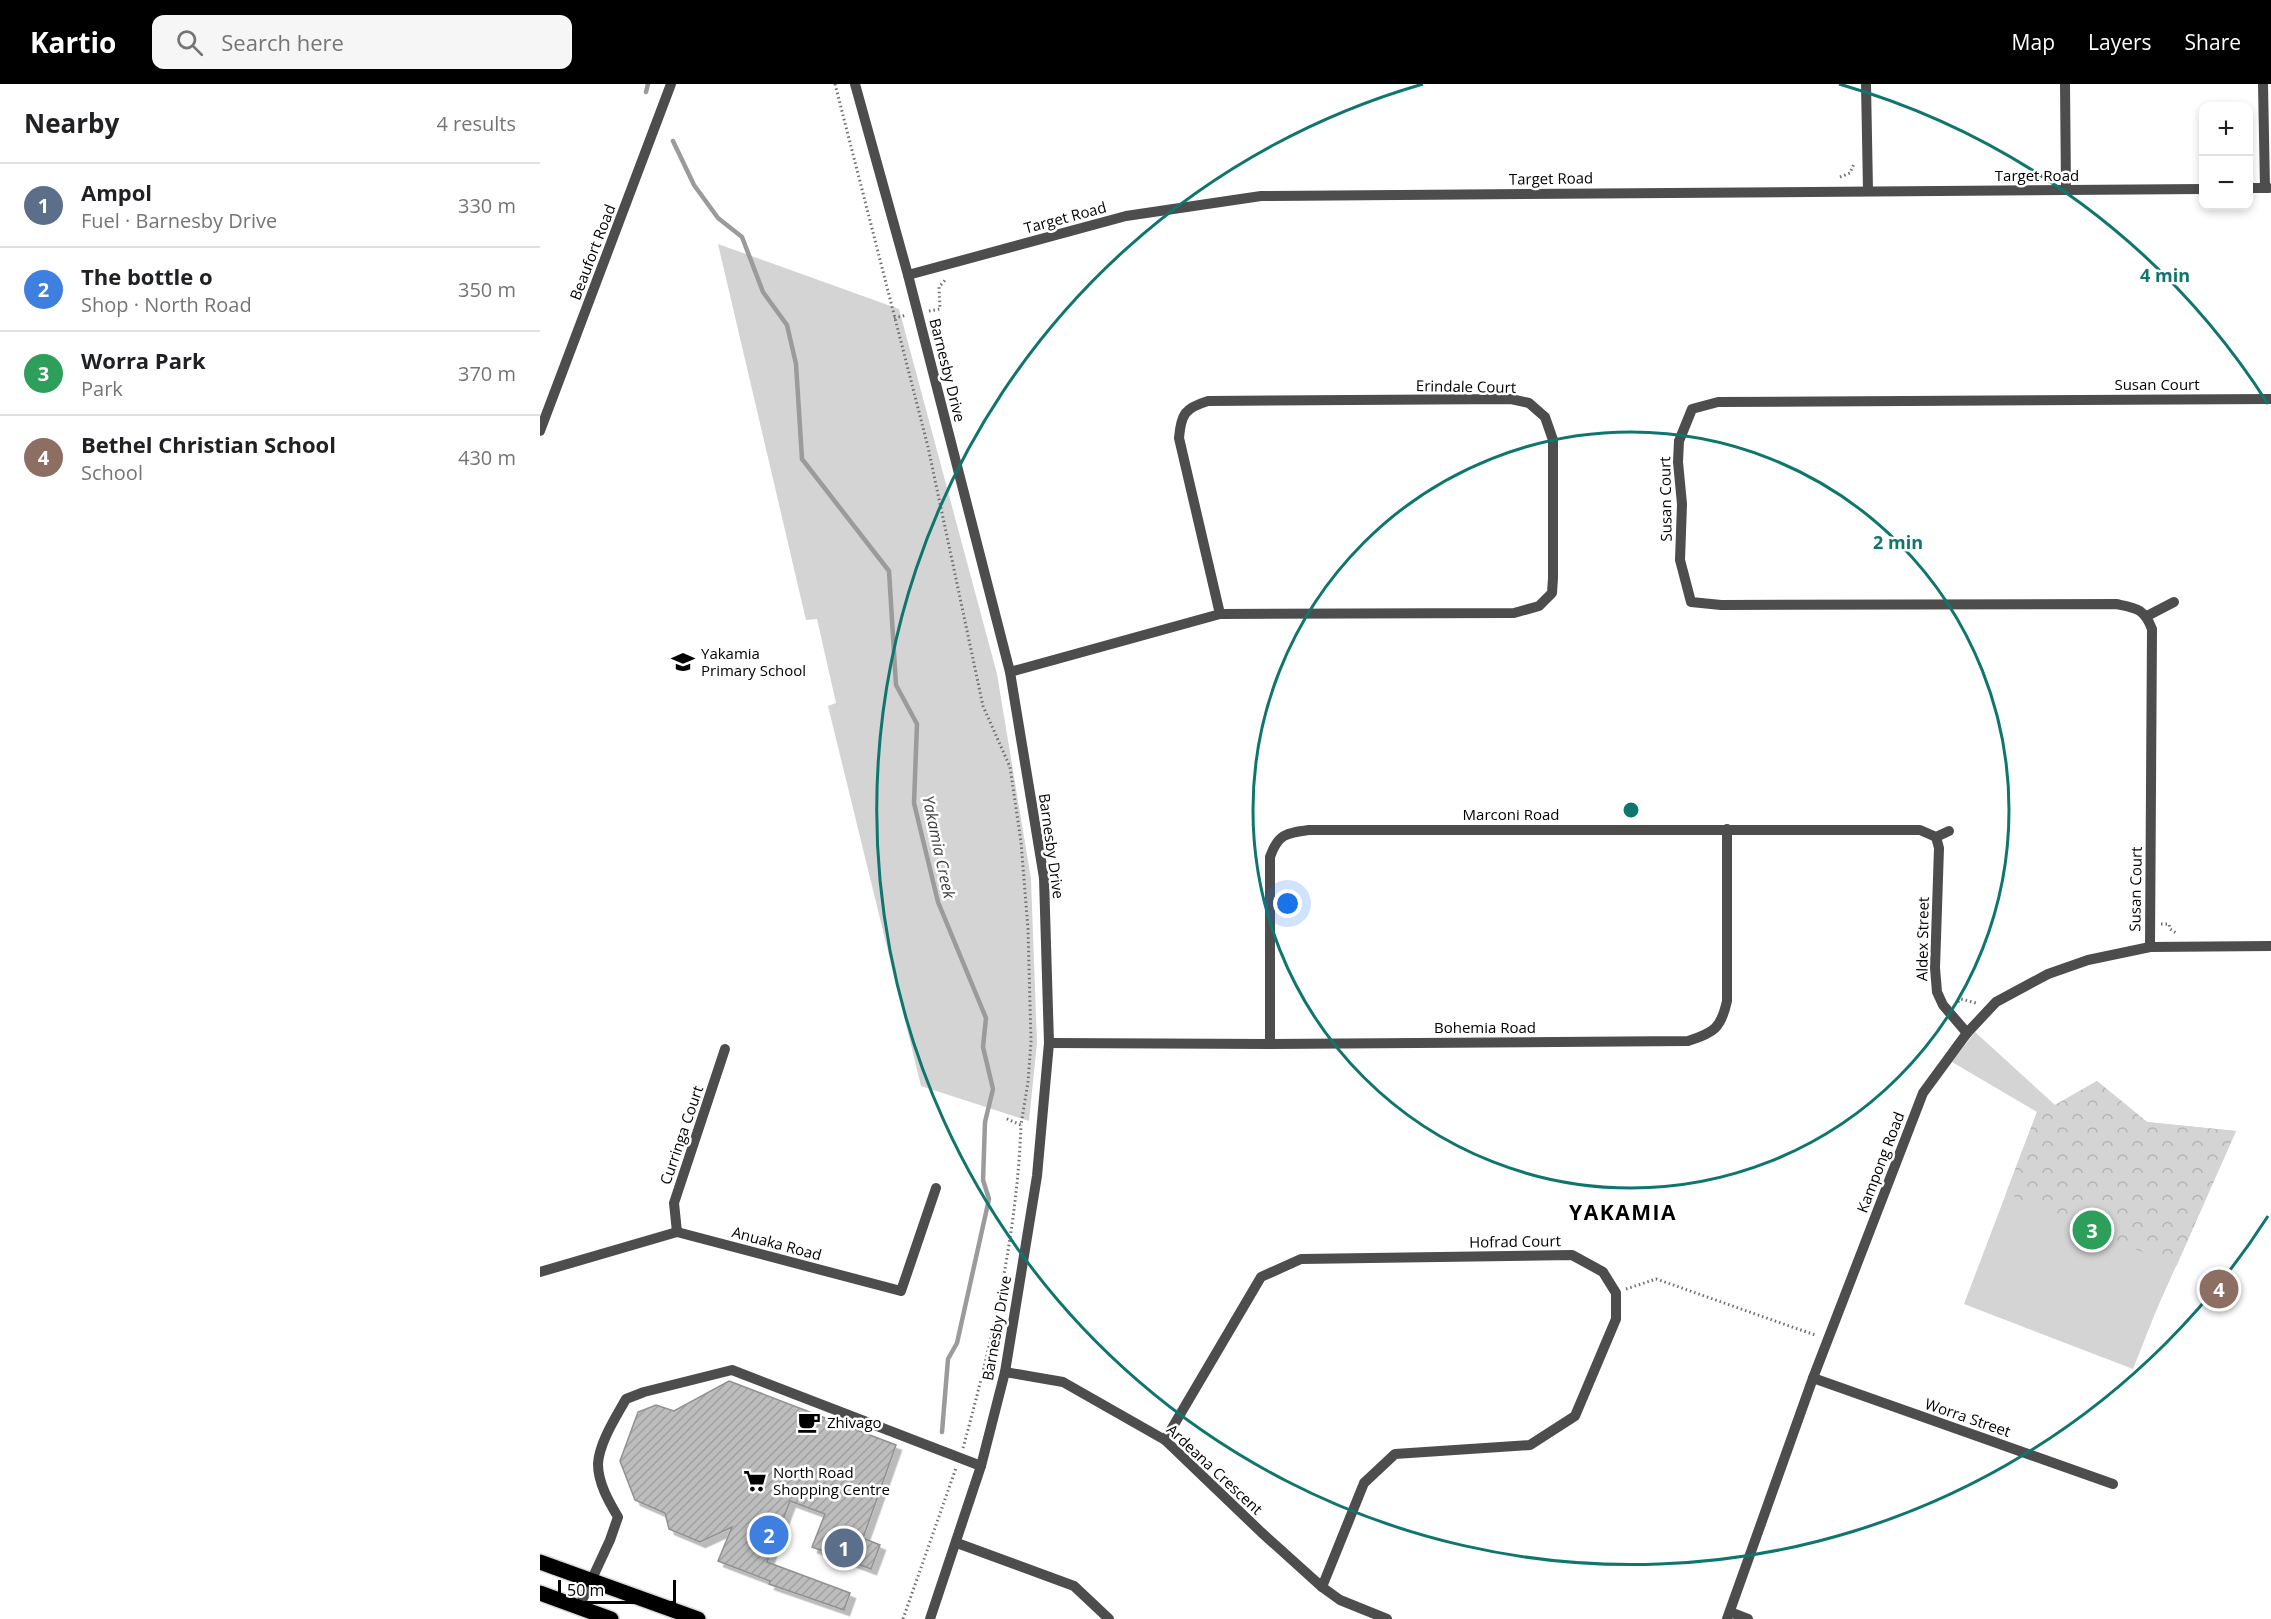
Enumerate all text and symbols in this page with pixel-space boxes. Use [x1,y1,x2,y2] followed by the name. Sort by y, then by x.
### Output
[152,15,572,69] search box
[30,23,116,61] text: Kartio
[173,26,206,59] icon: search
[221,27,344,57] text: Search here
[2012,28,2055,56] text: Map
[2088,28,2152,56] text: Layers
[2185,28,2241,56] text: Share
[2199,102,2253,210] map controls
[2199,102,2253,156] button: +
[24,105,119,141] text: Nearby
[436,110,516,137] text: 4 results
[2199,156,2253,210] button: −
[1995,165,2079,185] street label: Target Road
[1509,167,1593,189] street label: Target Road
[81,177,152,207] text: Ampol
[38,192,49,219] text: 1
[458,192,516,219] text: 330 m
[1022,196,1108,238] street label: Target Road
[565,201,619,303] street label: Beaufort Road
[81,207,277,234] text: Fuel · Barnesby Drive
[81,261,213,291] text: The bottle o
[2140,263,2190,287] text: 4 min
[38,276,49,303] text: 2
[458,276,516,303] text: 350 m
[81,291,252,318] text: Shop · North Road
[925,316,971,424] street label: Barnesby Drive
[81,345,206,375] text: Worra Park
[38,360,49,387] text: 3
[458,360,516,387] text: 370 m
[2114,374,2200,394] street label: Susan Court
[81,375,123,402] text: Park
[1416,375,1516,397] street label: Erindale Court
[81,429,336,459] text: Bethel Christian School
[38,444,49,471] text: 4
[458,444,516,471] text: 430 m
[1654,456,1676,542] street label: Susan Court
[81,459,143,486] text: School
[1873,530,1923,554] text: 2 min
[701,643,806,680] place label: Yakamia Primary School
[670,649,696,675] school or university icon: Yakamia Primary School
[1035,792,1069,900] street label: Barnesby Drive
[917,794,961,902] water label: Yakamia Creek
[1621,800,1641,820] centre of rings
[1463,804,1559,824] street label: Marconi Road
[2124,846,2146,932] street label: Susan Court
[1273,889,1302,918] your location
[1911,897,1933,981] street label: Aldex Street
[1434,1017,1536,1037] street label: Bohemia Road
[655,1083,707,1187] street label: Curringa Court
[1852,1109,1908,1215] street label: Kampong Road
[1569,1198,1677,1226] district label: YAKAMIA
[2072,1208,2112,1252] pin: 3
[730,1221,824,1265] street label: Anuaka Road
[1469,1230,1561,1252] street label: Hofrad Court
[2200,1266,2238,1312] pin: 4
[977,1274,1015,1382] street label: Barnesby Drive
[1923,1393,2013,1441] street label: Worra Street
[796,1409,822,1435] cafe icon: Zhivago
[827,1412,882,1432] place label: Zhivago
[1163,1419,1267,1519] street label: Ardeana Crescent
[773,1462,890,1499] place label: North Road Shopping Centre
[742,1468,768,1494] supermarket icon: North Road Shopping Centre
[750,1512,788,1558] pin: 2
[824,1526,864,1570] pin: 1
[558,1577,676,1604] scale bar
[567,1579,604,1601] text: 50 m

